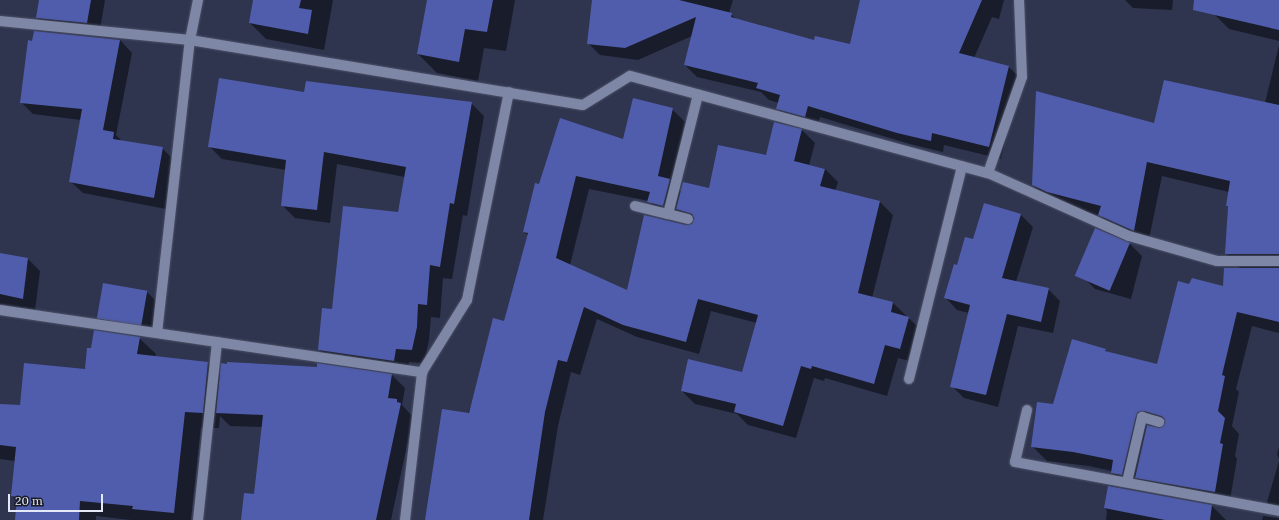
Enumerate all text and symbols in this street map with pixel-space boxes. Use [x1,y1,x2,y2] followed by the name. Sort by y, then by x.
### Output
[10,486,105,512] scale bar
[15,493,43,508] text: 20 m

